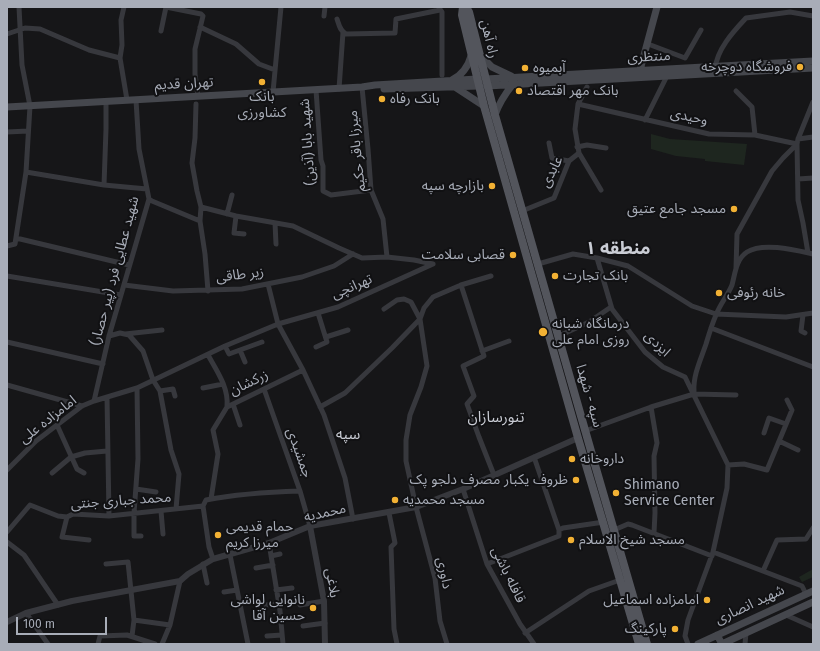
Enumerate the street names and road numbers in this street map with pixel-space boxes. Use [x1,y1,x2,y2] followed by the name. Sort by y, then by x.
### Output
[476,18,502,60] street label: راه آهن
[627,47,671,67] street label: منتظری
[154,74,214,94] street label: تهران قدیم
[297,98,319,186] street label: شهید بابا (آذین)
[669,105,709,129] street label: وحیدی
[344,109,370,193] street label: میرزا باقر حکیم
[537,153,567,191] street label: عابدی
[87,194,143,348] street label: شهید عطایی فرد (پیر حصار)
[215,264,265,286] street label: زیر طاقی
[329,271,375,303] street label: تهرانچی
[640,328,674,360] street label: ایزدی
[572,362,606,430] street label: سپه - شهدا
[227,366,271,400] street label: زرکشان
[16,392,80,448] street label: امامزاده علی
[282,426,316,480] street label: جمشیدی
[70,489,172,513] street label: محمد جباری جنتی
[302,500,348,526] street label: محمدیه
[487,544,529,606] street label: قافله باشی
[432,556,456,590] street label: داوری
[321,567,343,599] street label: بلاغی
[713,582,787,628] street label: شهید انصاری

